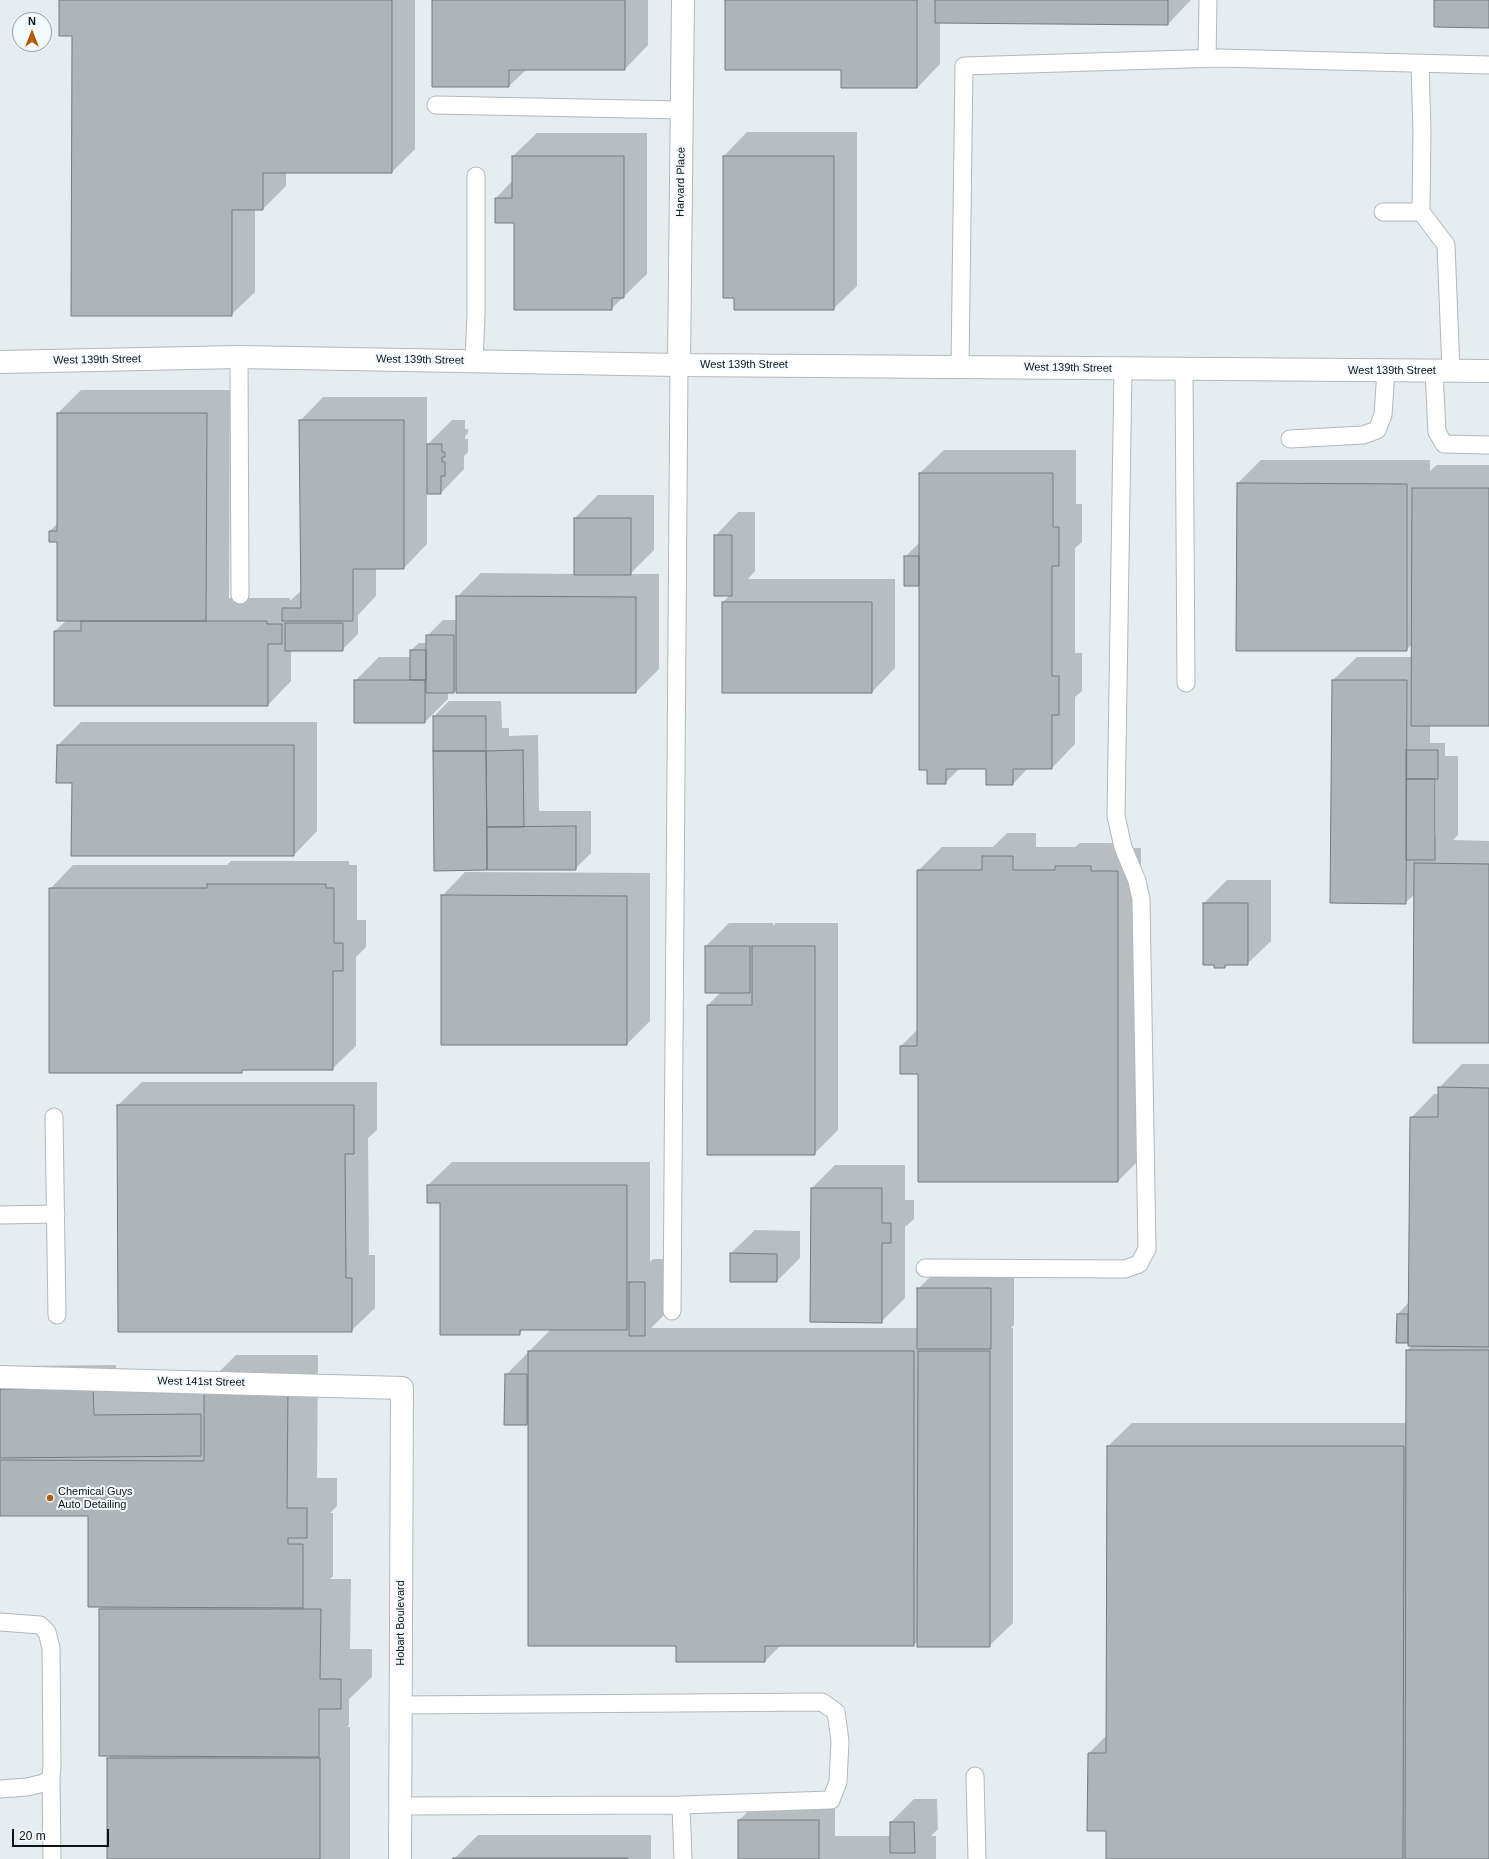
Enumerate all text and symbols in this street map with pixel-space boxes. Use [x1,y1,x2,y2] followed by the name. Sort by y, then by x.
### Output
[12,12,52,52] north arrow
[28,15,36,27] text: N
[674,147,688,217] street label: Harvard Place
[53,353,141,367] street label: West 139th Street
[376,353,464,367] street label: West 139th Street
[700,358,788,372] street label: West 139th Street
[1024,361,1112,375] street label: West 139th Street
[1348,364,1436,378] street label: West 139th Street
[157,1375,245,1389] street label: West 141st Street
[58,1485,133,1511] place label: Chemical Guys Auto Detailing
[45,1493,55,1503] marker: Chemical Guys Auto Detailing
[394,1580,408,1666] street label: Hobart Boulevard
[14,1821,111,1847] scale bar
[19,1829,46,1843] text: 20 m

